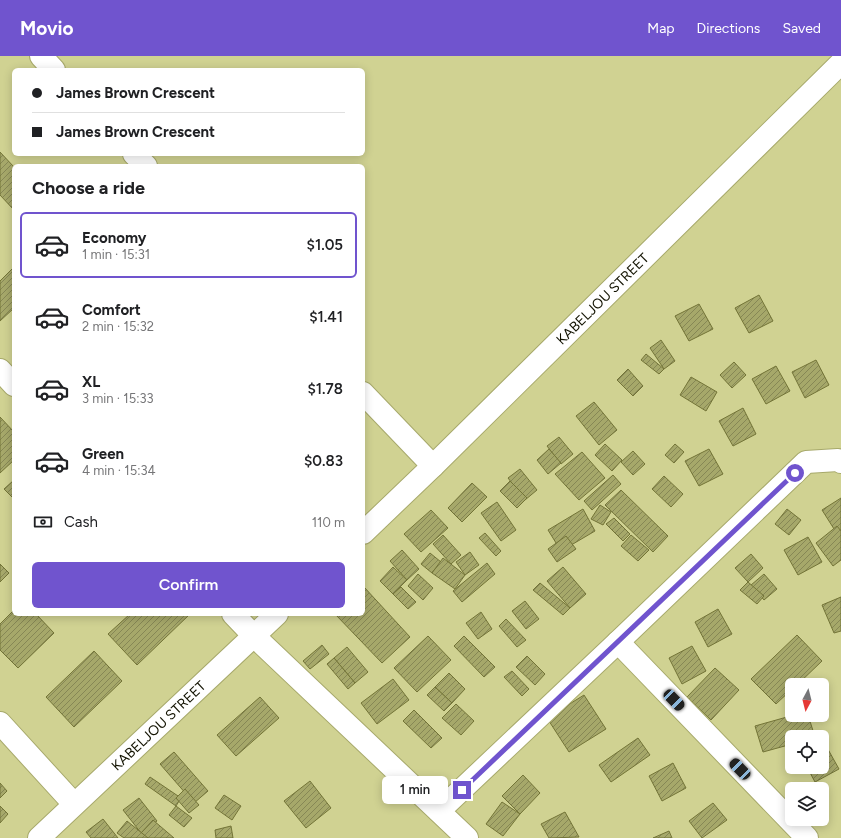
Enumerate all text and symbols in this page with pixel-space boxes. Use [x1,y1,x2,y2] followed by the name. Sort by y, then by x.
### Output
[20,17,74,40] text: Movio
[647,20,675,37] text: Map
[697,20,760,37] text: Directions
[782,20,821,37] text: Saved
[56,84,215,102] text: James Brown Crescent
[56,123,215,141] text: James Brown Crescent
[32,177,145,199] text: Choose a ride
[34,227,70,263] icon: car
[82,229,147,247] text: Economy
[307,236,343,254] text: $1.05
[82,247,150,262] text: 1 min · 15:31
[553,250,653,348] street label: KABELJOU STREET
[34,299,70,335] icon: car
[82,301,141,319] text: Comfort
[309,308,343,326] text: $1.41
[82,319,154,334] text: 2 min · 15:32
[34,371,70,407] icon: car
[82,373,100,391] text: XL
[307,380,343,398] text: $1.78
[82,391,154,406] text: 3 min · 15:33
[34,443,70,479] icon: car
[82,445,124,463] text: Green
[304,452,343,470] text: $0.83
[82,463,156,478] text: 4 min · 15:34
[786,464,804,482] route start
[32,511,54,533] icon: cash
[64,513,98,531] text: Cash
[312,515,345,530] text: 110 m
[32,562,345,608] button: Confirm
[108,677,210,774] street label: KABELJOU STREET
[785,678,829,722] north arrow
[785,678,829,826] map controls
[661,687,687,713] car
[785,730,829,774] button: locate
[727,756,753,782] car
[382,776,448,804] callout: 1 min
[453,781,471,799] route end
[400,782,430,797] text: 1 min
[785,782,829,826] button: layers

